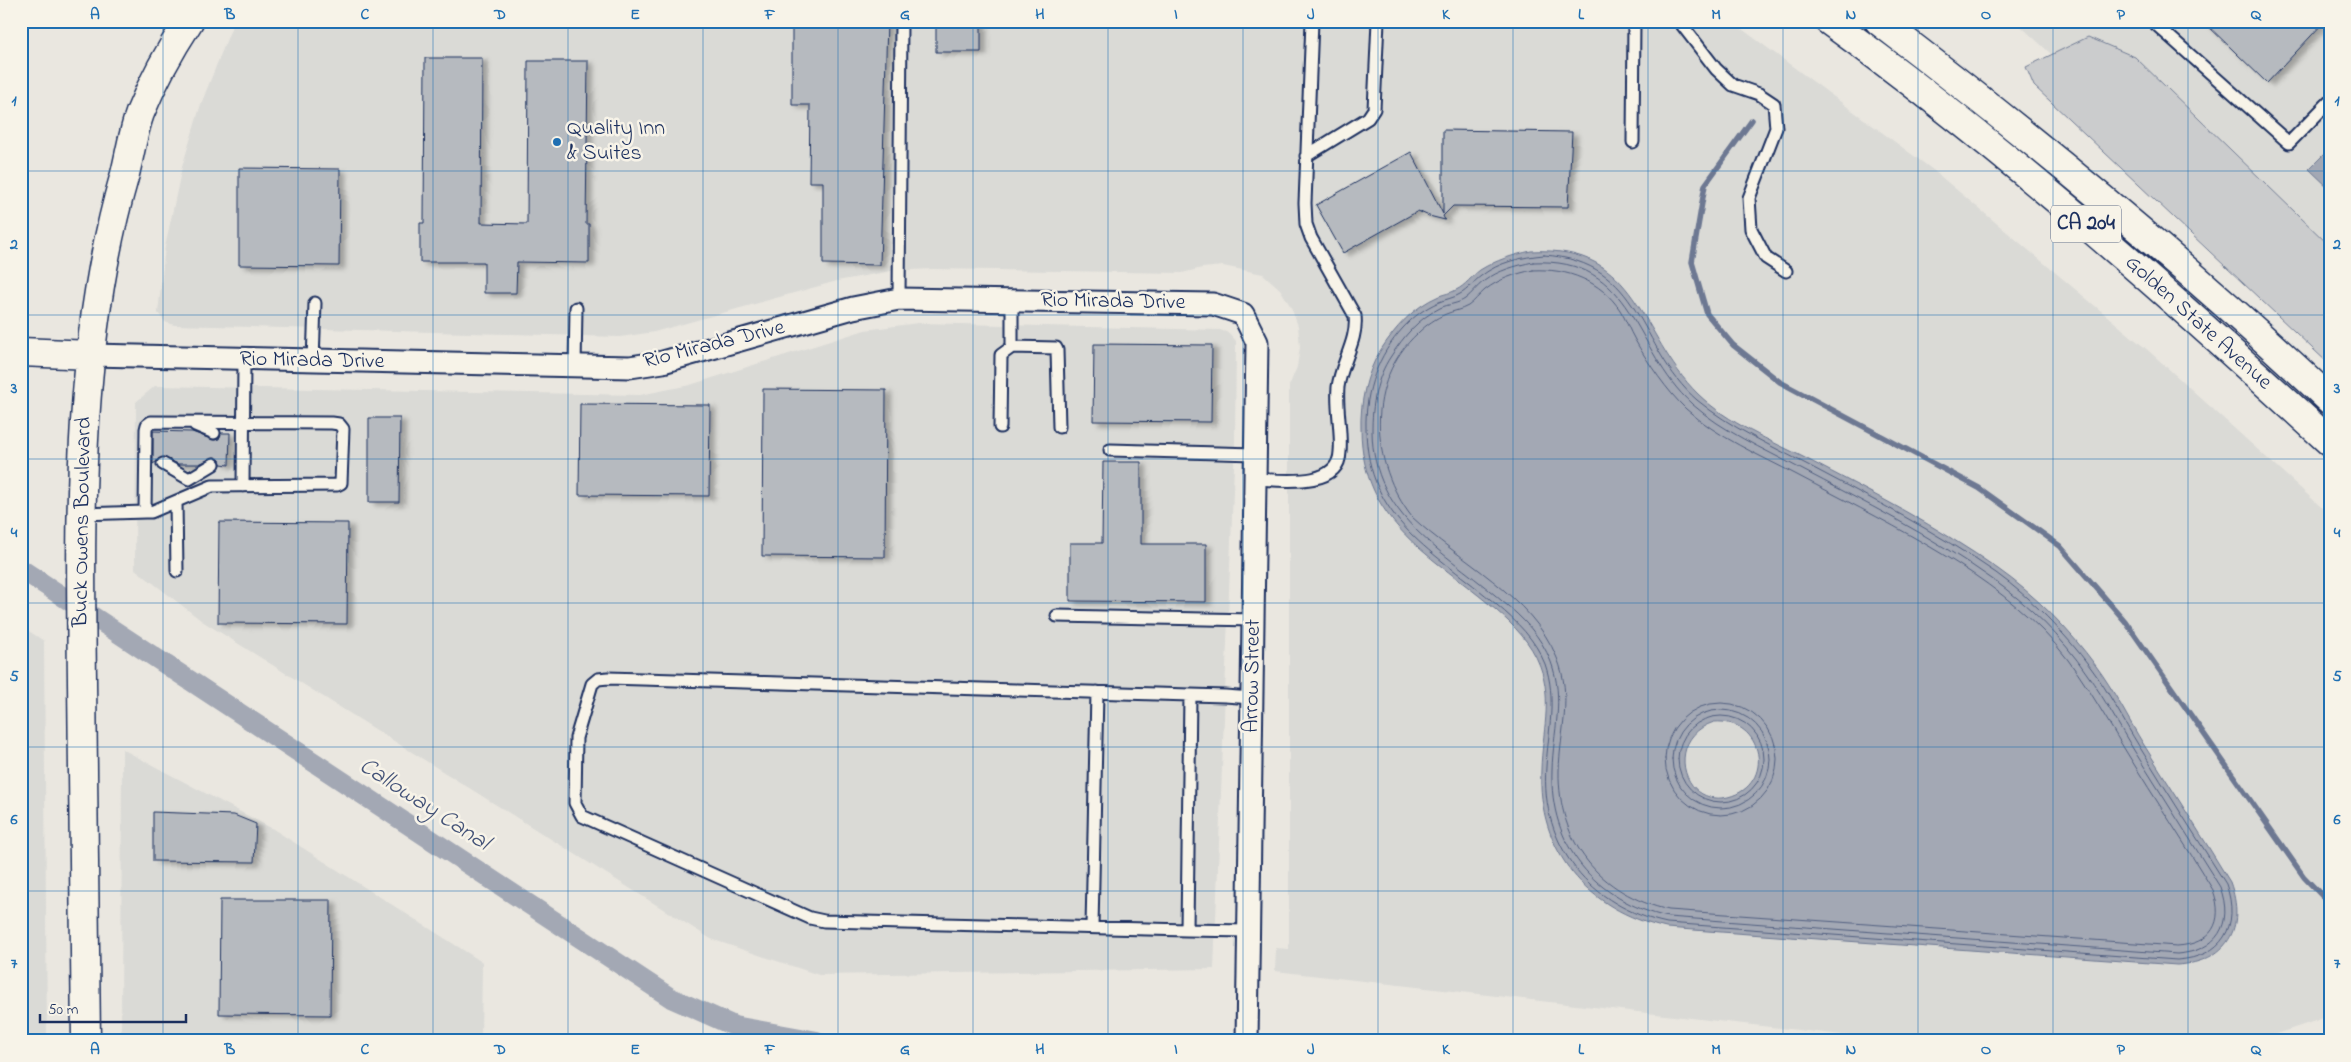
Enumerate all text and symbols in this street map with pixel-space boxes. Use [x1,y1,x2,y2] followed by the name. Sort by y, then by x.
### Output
[90,3,100,27] text: A
[224,3,236,27] text: B
[361,3,370,27] text: C
[493,3,506,27] text: D
[630,3,640,27] text: E
[764,3,776,27] text: F
[900,3,910,27] text: G
[1035,3,1045,27] text: H
[1174,3,1178,27] text: I
[1307,3,1315,27] text: J
[1442,3,1451,27] text: K
[1578,3,1585,27] text: L
[1711,3,1721,27] text: M
[1846,3,1857,27] text: N
[1981,3,1992,27] text: O
[2117,3,2126,27] text: P
[2251,3,2262,27] text: Q
[11,89,17,113] text: 1
[2334,89,2340,113] text: 1
[567,113,665,170] place label: Quality Inn & Suites
[551,136,563,148] marker: Quality Inn & Suites
[2051,205,2121,242] road number: CA 204
[9,233,18,257] text: 2
[2332,233,2341,257] text: 2
[2117,248,2279,398] street label: Golden State Avenue
[1040,285,1186,319] street label: Rio Mirada Drive
[640,312,788,378] street label: Rio Mirada Drive
[239,344,385,378] street label: Rio Mirada Drive
[10,377,18,401] text: 3
[2333,377,2341,401] text: 3
[65,417,101,628] street label: Buck Owens Boulevard
[10,521,18,545] text: 4
[2333,521,2341,545] text: 4
[1236,618,1270,733] street label: Arrow Street
[9,665,19,689] text: 5
[2332,665,2342,689] text: 5
[352,750,499,862] water label: Calloway Canal
[9,808,18,832] text: 6
[2332,808,2341,832] text: 6
[11,952,18,976] text: 7
[2334,952,2341,976] text: 7
[40,992,186,1024] scale bar
[48,999,79,1021] text: 50 m
[90,1038,100,1062] text: A
[224,1038,236,1062] text: B
[361,1038,370,1062] text: C
[493,1038,506,1062] text: D
[630,1038,640,1062] text: E
[764,1038,776,1062] text: F
[900,1038,910,1062] text: G
[1035,1038,1045,1062] text: H
[1174,1038,1178,1062] text: I
[1307,1038,1315,1062] text: J
[1442,1038,1451,1062] text: K
[1578,1038,1585,1062] text: L
[1711,1038,1721,1062] text: M
[1846,1038,1857,1062] text: N
[1981,1038,1992,1062] text: O
[2117,1038,2126,1062] text: P
[2251,1038,2262,1062] text: Q

